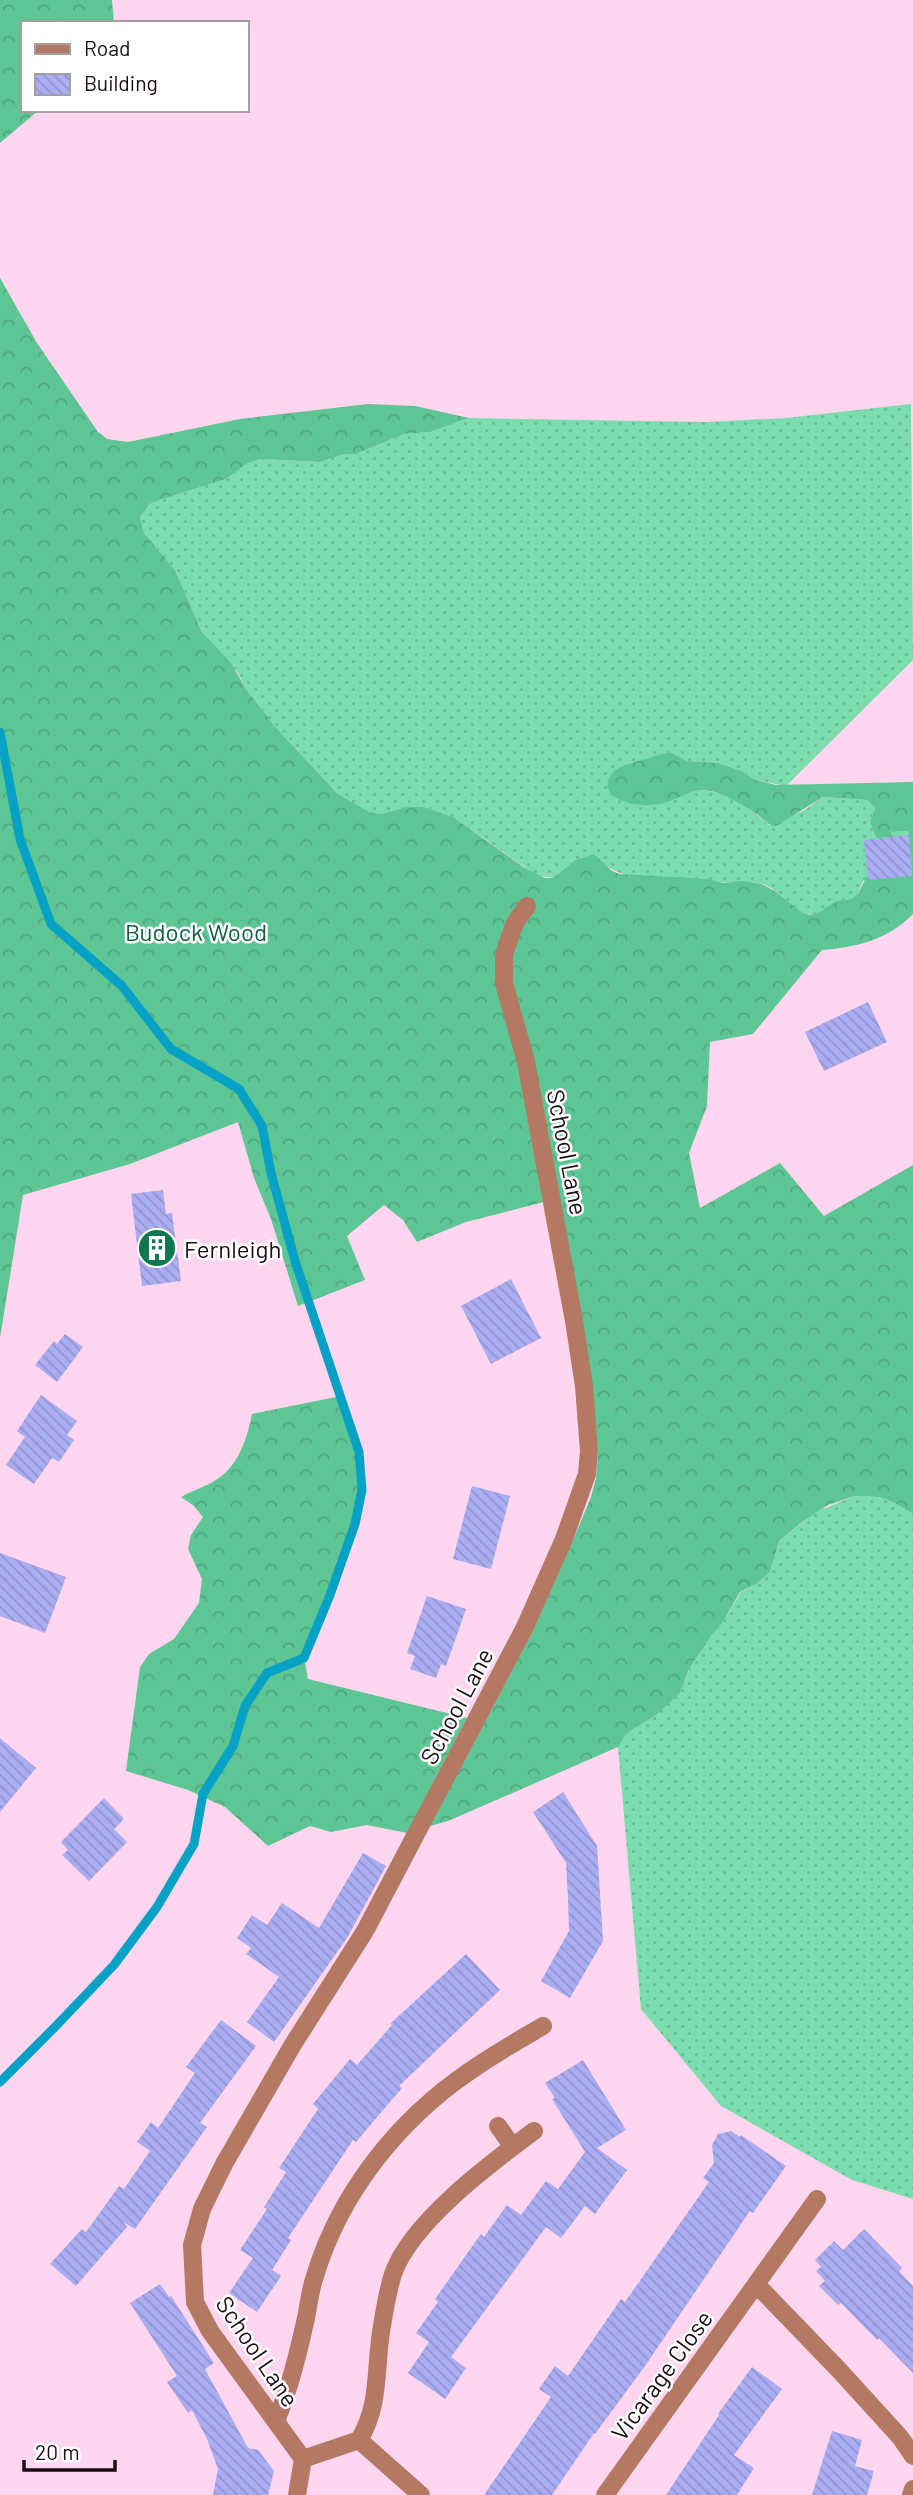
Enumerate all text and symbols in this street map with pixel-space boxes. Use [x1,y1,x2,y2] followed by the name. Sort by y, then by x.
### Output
[21,21,248,112] legend
[84,35,130,60] text: Road
[84,70,158,95] text: Building
[125,917,267,946] park label: Budock Wood
[542,1087,594,1217] street label: School Lane
[136,1227,178,1269] building icon: Fernleigh
[184,1234,281,1263] place label: Fernleigh
[413,1643,499,1769] street label: School Lane
[210,2290,306,2412] street label: School Lane
[604,2304,718,2446] street label: Vicarage Close
[24,2428,116,2472] scale bar
[35,2439,80,2464] text: 20 m

